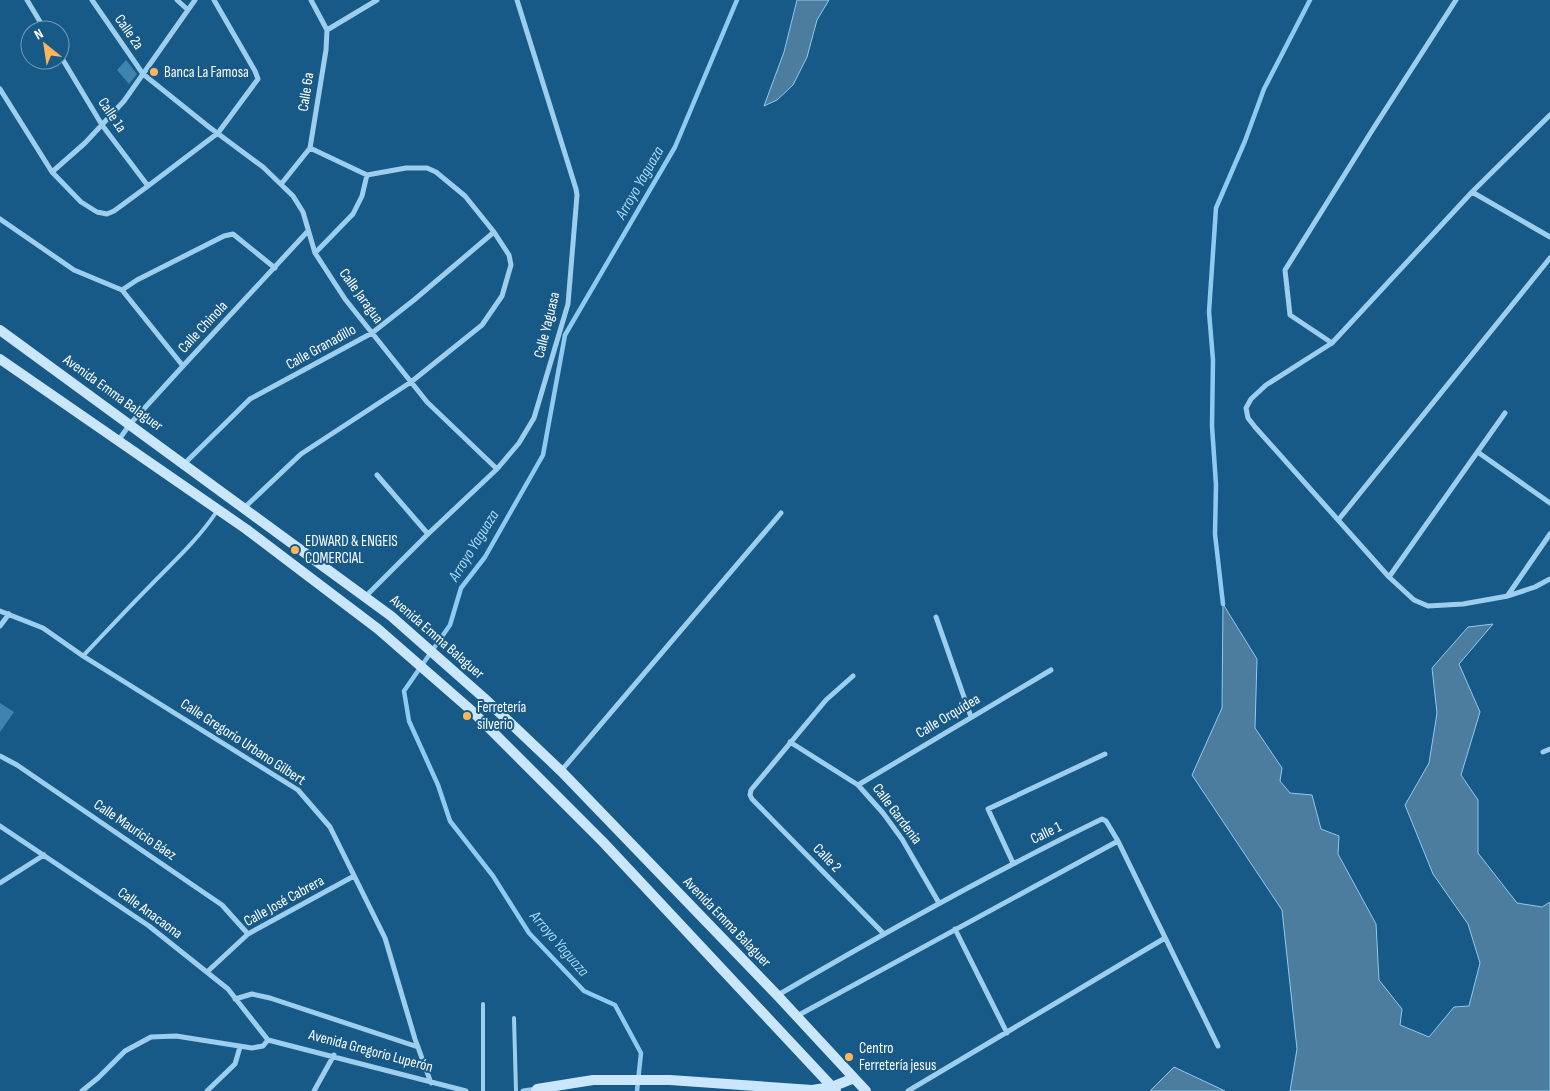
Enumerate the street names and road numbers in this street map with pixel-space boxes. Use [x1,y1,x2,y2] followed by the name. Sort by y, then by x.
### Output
[110,11,148,54] street label: Calle 2a
[294,71,318,113] street label: Calle 6a
[94,94,131,136] street label: Calle 1a
[335,265,387,327] street label: Calle Jaragua
[530,290,564,360] street label: Calle Yaguasa
[174,297,232,357] street label: Calle Chinola
[283,320,359,374] street label: Calle Granadillo
[59,350,167,436] street label: Avenida Emma Balaguer
[385,590,489,684] street label: Avenida Emma Balaguer
[912,689,984,743] street label: Calle Orquídea
[177,694,310,790] street label: Calle Gregorio Urbano Gilbert
[868,780,926,848] street label: Calle Gardenia
[90,795,181,865] street label: Calle Mauricio Báez
[1027,817,1065,849] street label: Calle 1
[809,840,845,876] street label: Calle 2
[241,871,328,931] street label: Calle José Cabrera
[678,872,776,972] street label: Avenida Emma Balaguer
[114,883,186,943] street label: Calle Anacaona
[306,1025,435,1077] street label: Avenida Gregorio Luperón

